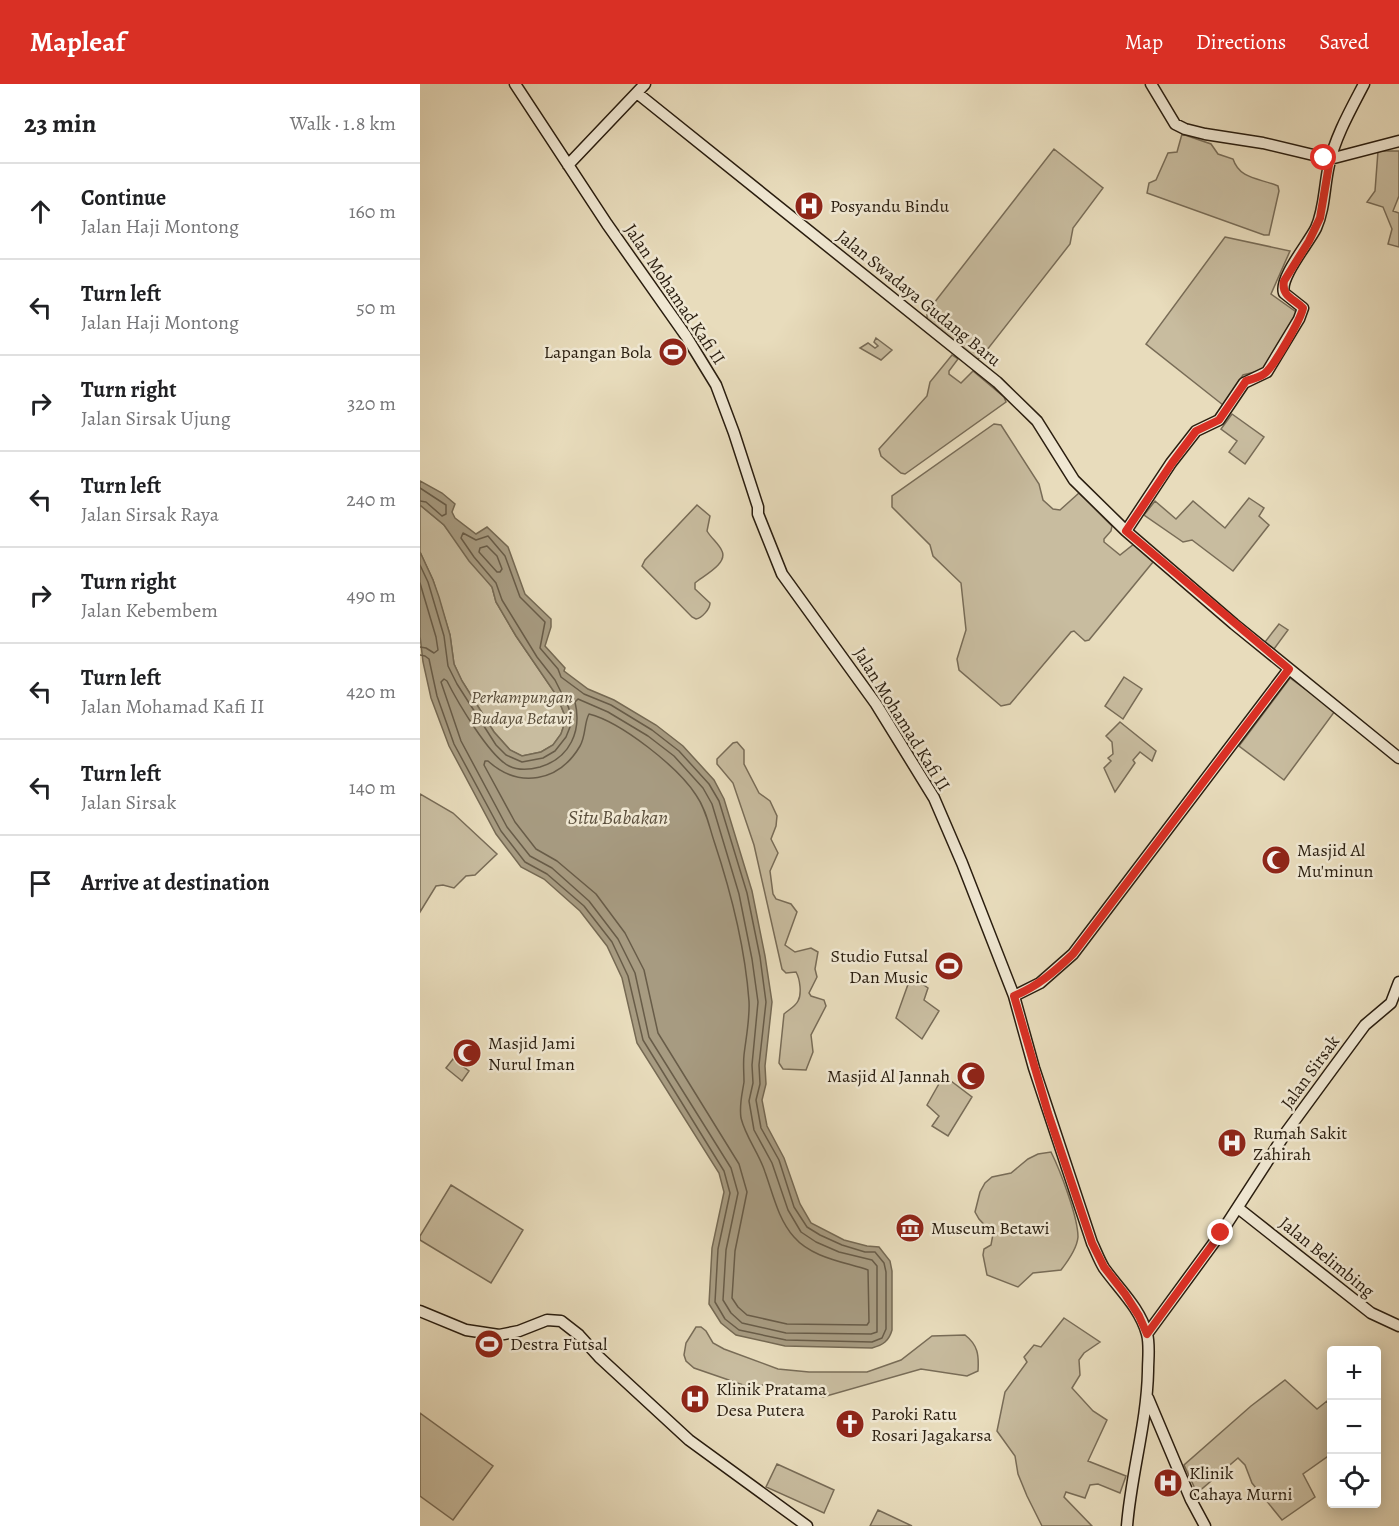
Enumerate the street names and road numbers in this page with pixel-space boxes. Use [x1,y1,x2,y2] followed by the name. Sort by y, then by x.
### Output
[619,219,731,369] street label: Jalan Mohamad Kafi II
[832,224,1006,372] street label: Jalan Swadaya Gudang Baru
[848,643,956,795] street label: Jalan Mohamad Kafi II
[1275,1030,1345,1114] street label: Jalan Sirsak
[1274,1211,1380,1303] street label: Jalan Belimbing

